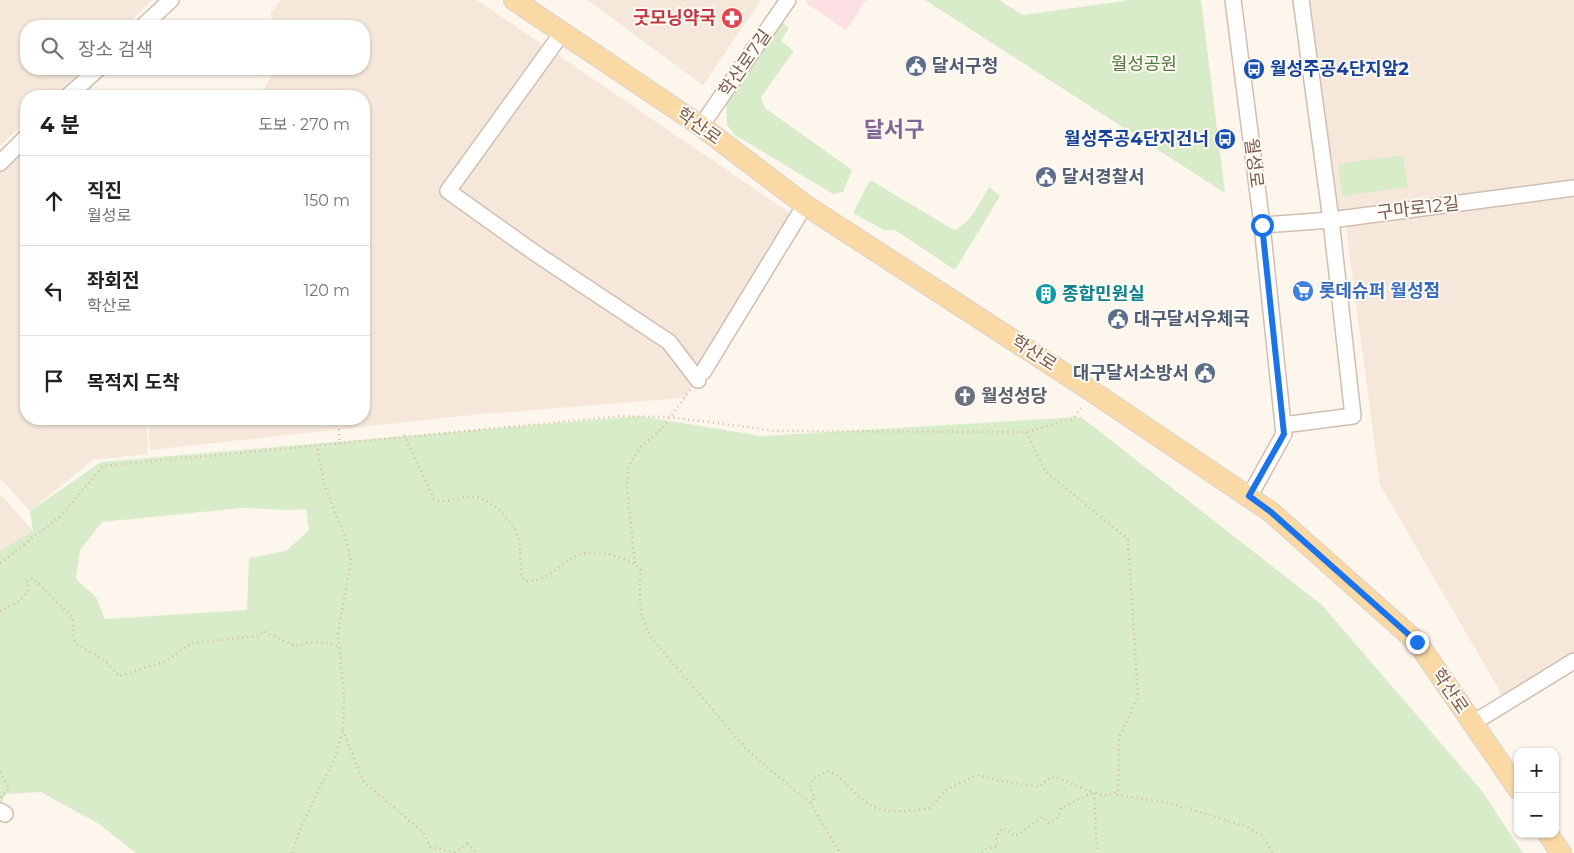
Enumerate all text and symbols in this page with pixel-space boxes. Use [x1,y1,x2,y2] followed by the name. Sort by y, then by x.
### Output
[720,6,744,30] pharmacy icon: 굿모닝약국
[633,7,716,29] place label: 굿모닝약국
[20,20,370,75] search box
[714,25,776,101] street label: 학산로7길
[38,34,66,62] icon: search
[78,38,153,61] text: 장소 검색
[1111,53,1177,75] park label: 월성공원
[904,54,928,78] public building icon: 달서구청
[932,55,998,77] place label: 달서구청
[1242,57,1266,81] bus stop icon: 월성주공4단지앞2
[1270,58,1409,80] place label: 월성주공4단지앞2
[672,103,726,149] street label: 학산로
[40,112,80,137] text: 4 분
[258,115,350,134] text: 도보 · 270 m
[864,116,924,143] district label: 달서구
[1213,127,1237,151] bus stop icon: 월성주공4단지건너
[1064,128,1209,150] place label: 월성주공4단지건너
[1240,137,1268,189] street label: 월성로
[1034,165,1058,189] public building icon: 달서경찰서
[1062,166,1145,188] place label: 달서경찰서
[87,179,122,202] text: 직진
[40,187,68,215] icon: ahead
[303,191,350,210] text: 150 m
[1375,192,1461,224] street label: 구마로12길
[87,206,131,225] text: 월성로
[1251,214,1274,237] route start
[87,269,139,292] text: 좌회전
[40,277,68,305] icon: left
[1291,279,1315,303] supermarket icon: 롯데슈퍼 월성점
[1319,280,1440,302] place label: 롯데슈퍼 월성점
[303,281,350,300] text: 120 m
[1034,282,1058,306] building icon: 종합민원실
[1062,283,1145,305] place label: 종합민원실
[87,296,131,315] text: 학산로
[1106,307,1130,331] public building icon: 대구달서우체국
[1134,308,1250,330] place label: 대구달서우체국
[1007,330,1061,376] street label: 학산로
[1193,361,1217,385] public building icon: 대구달서소방서
[1073,362,1189,384] place label: 대구달서소방서
[40,367,68,395] icon: arrive
[87,371,180,394] text: 목적지 도착
[953,384,977,408] church icon: 월성성당
[981,385,1047,407] place label: 월성성당
[1406,631,1429,654] route end
[1427,664,1473,718] street label: 학산로
[1514,748,1559,838] map controls
[1514,748,1559,793] button: +
[1514,793,1559,838] button: −

